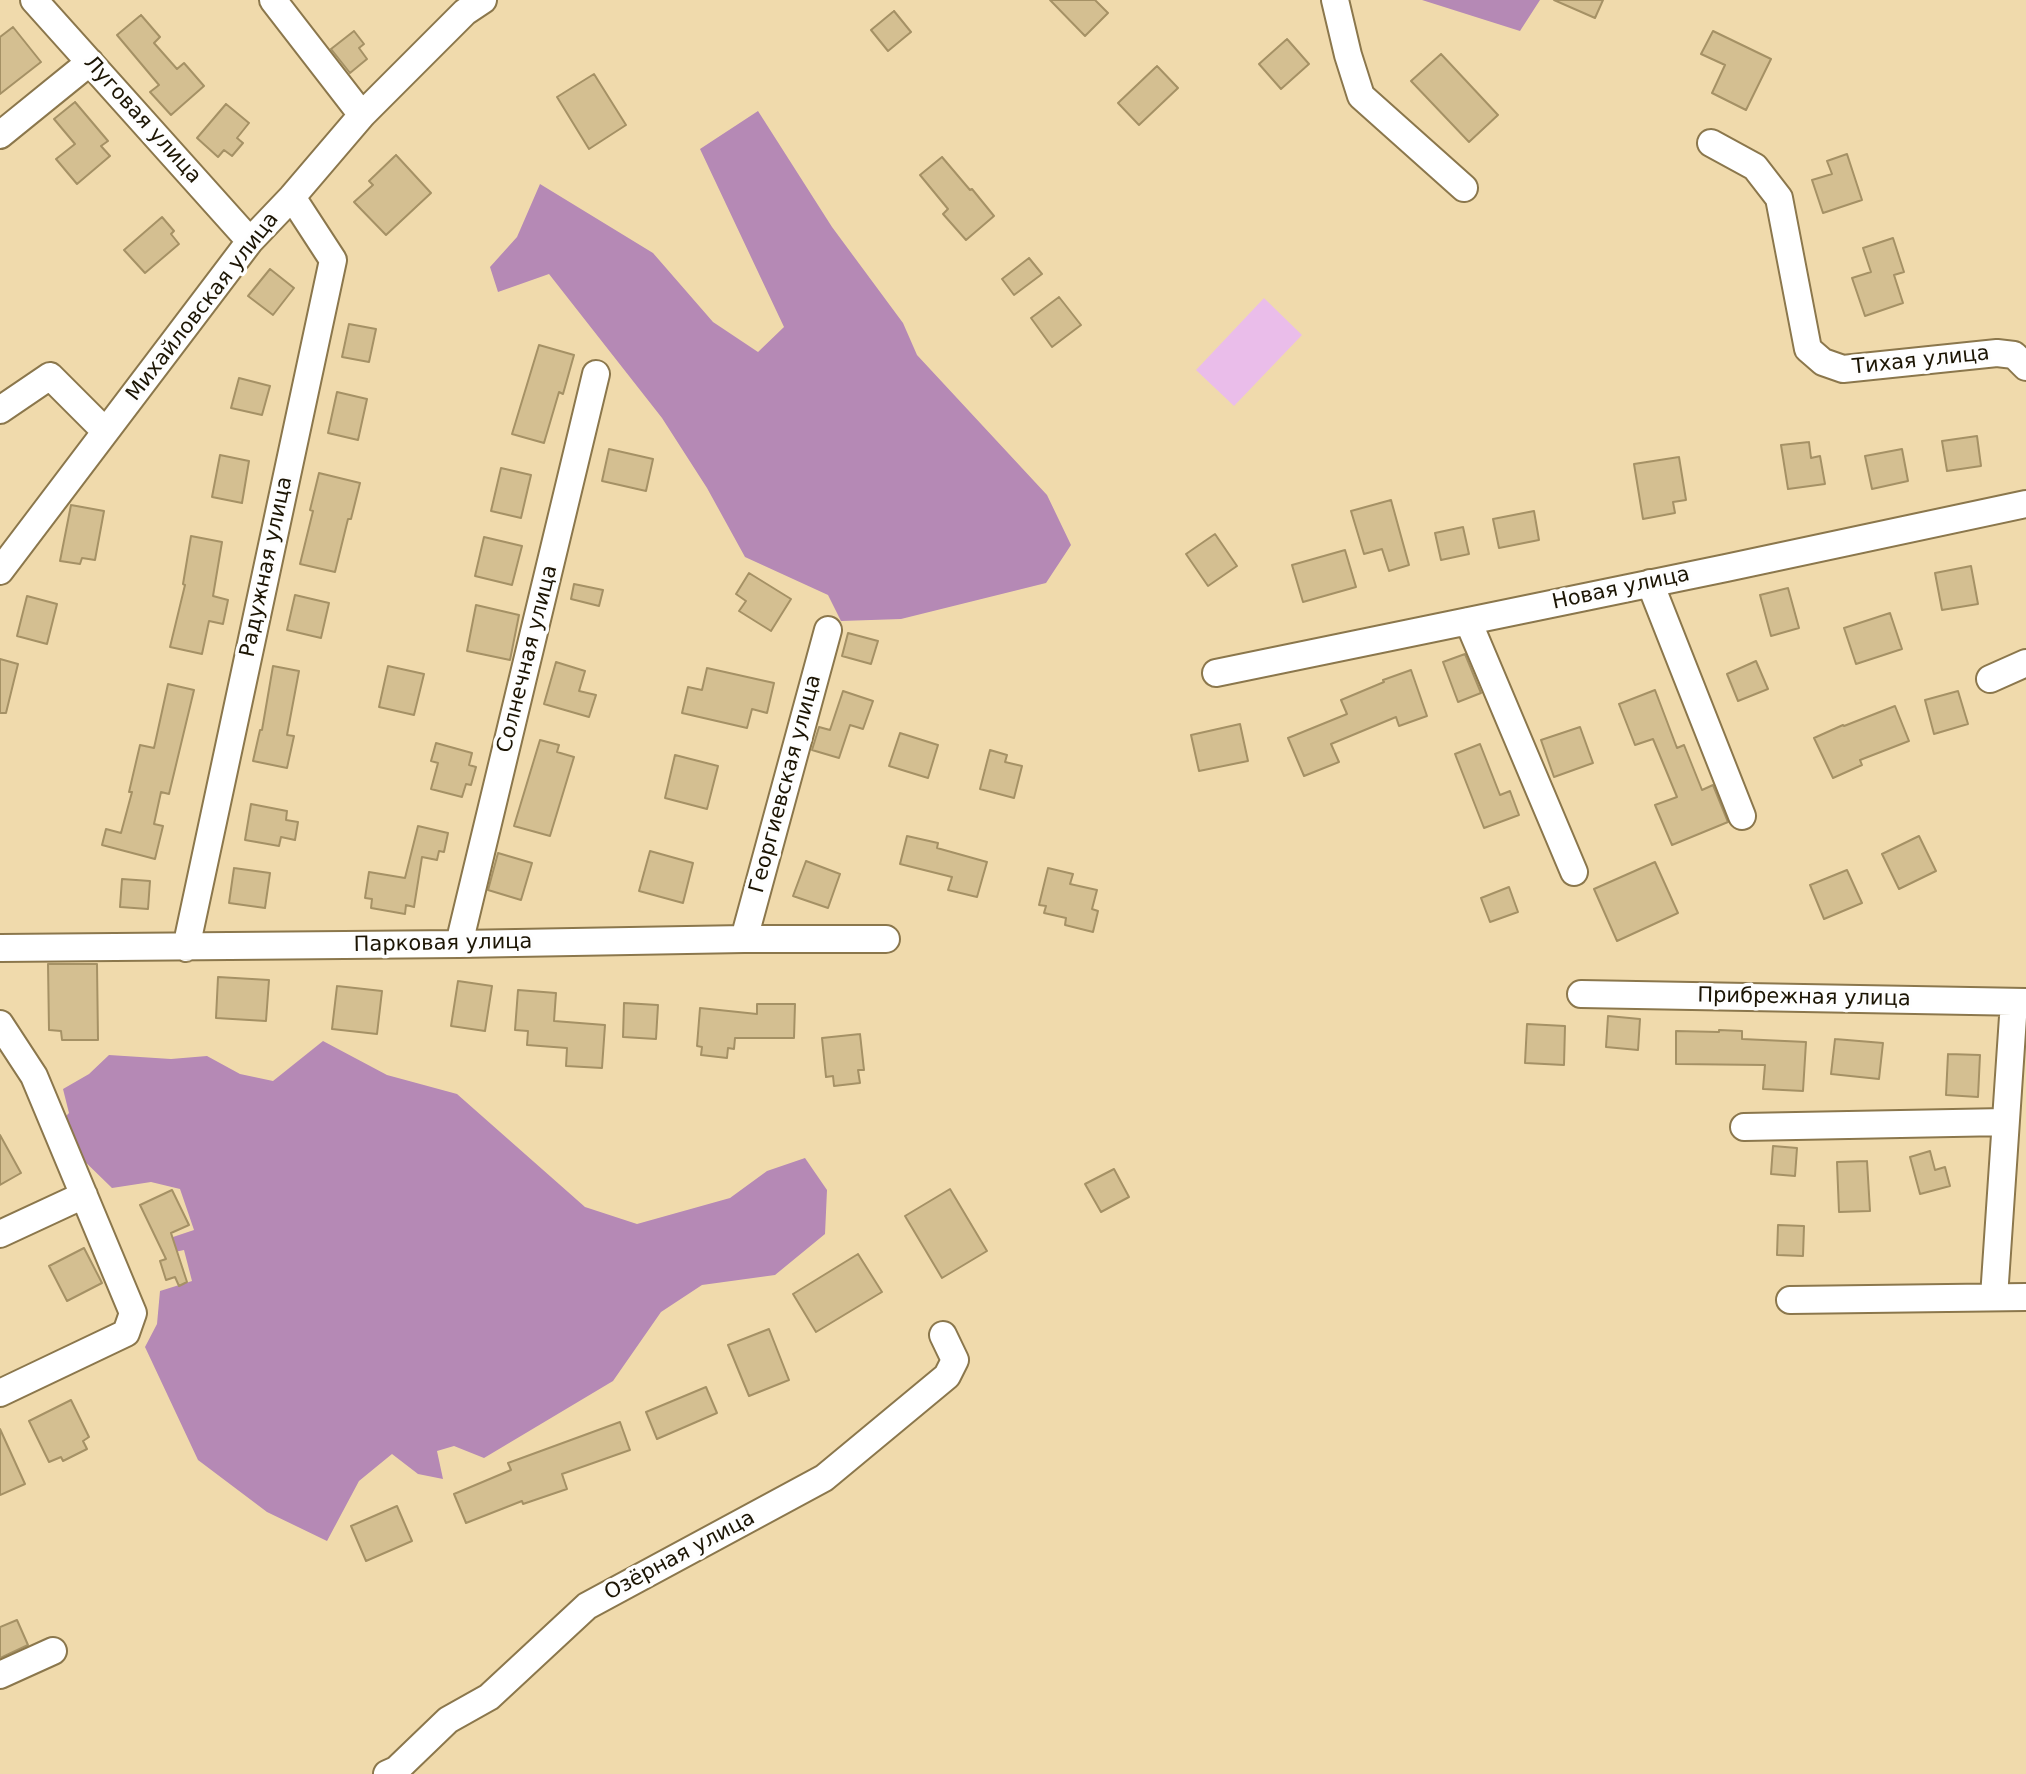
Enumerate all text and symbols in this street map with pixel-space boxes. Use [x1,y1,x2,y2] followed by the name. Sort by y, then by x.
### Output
[78,51,206,189] street label: Луговая улица
[122,208,284,406] street label: Михайловская улица
[1851,341,1991,381] street label: Тихая улица
[236,474,298,660] street label: Радужная улица
[1550,562,1692,616] street label: Новая улица
[492,563,564,755] street label: Солнечная улица
[745,672,827,896] street label: Георгиевская улица
[353,930,533,958] street label: Парковая улица
[1697,984,1911,1012] street label: Прибрежная улица
[601,1506,759,1606] street label: Озёрная улица

